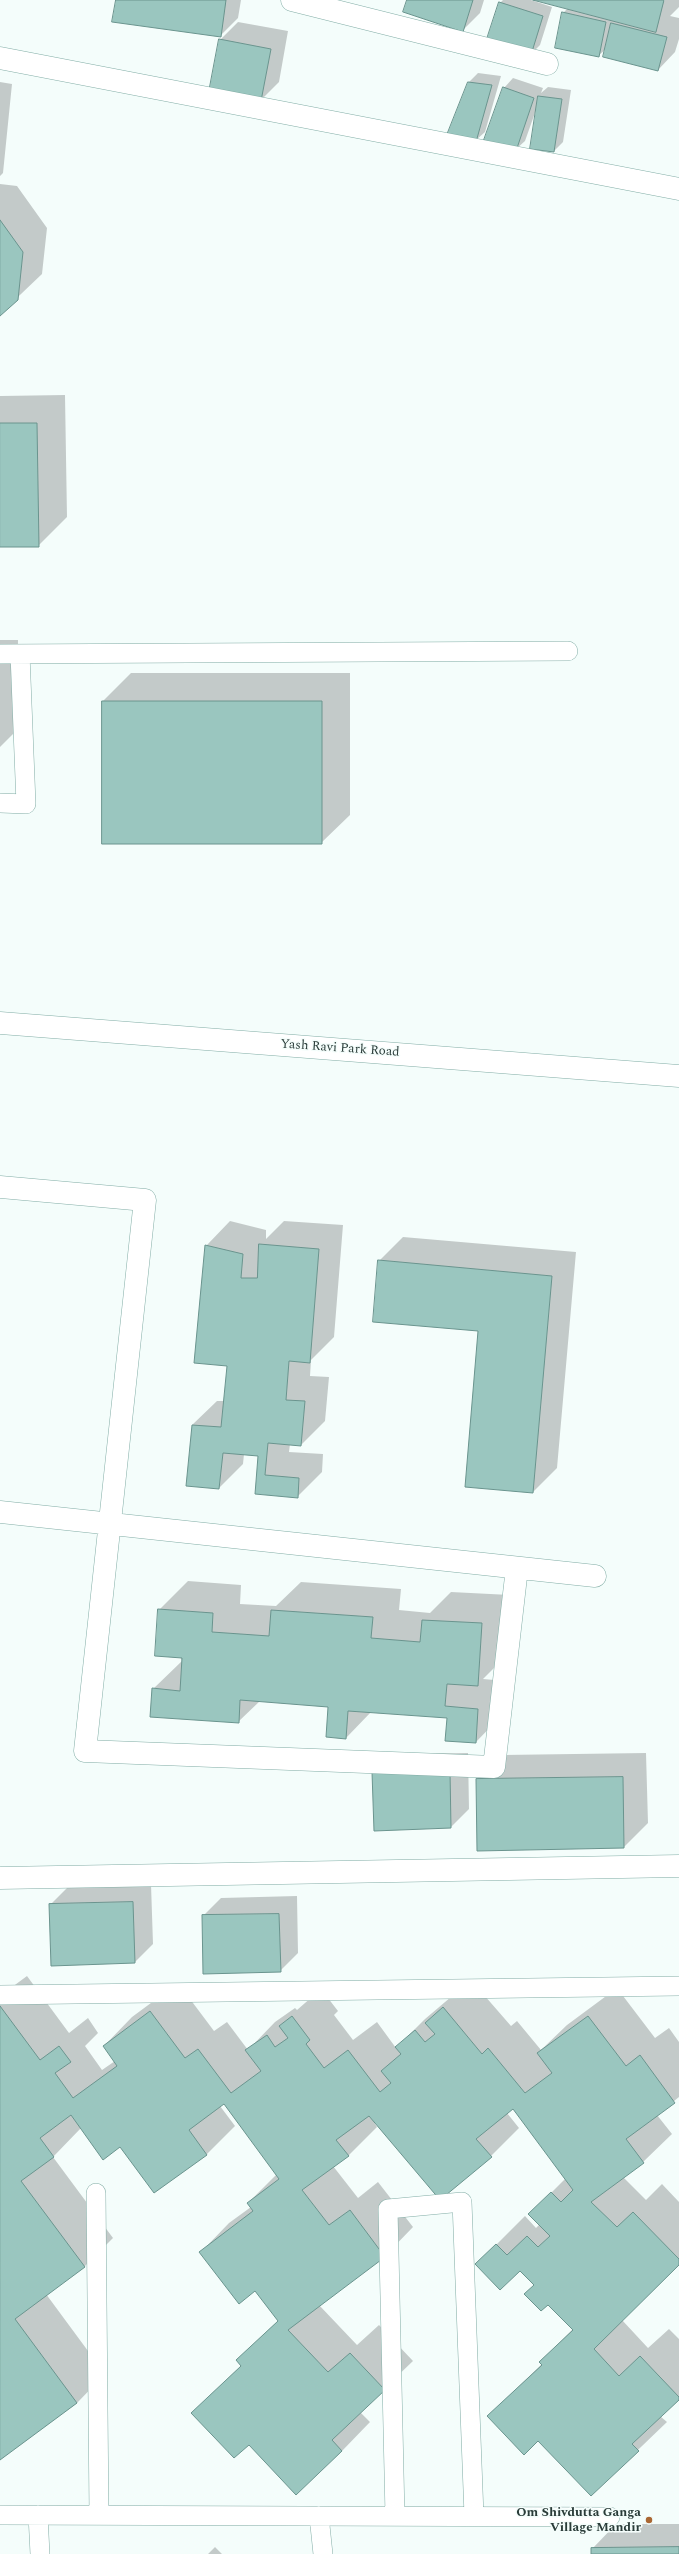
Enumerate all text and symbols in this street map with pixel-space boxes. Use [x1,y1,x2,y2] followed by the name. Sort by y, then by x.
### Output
[280,1037,400,1061] street label: Yash Ravi Park Road
[516,2505,641,2536] place label: Om Shivdutta Ganga Village Mandir
[644,2515,654,2525] marker: Om Shivdutta Ganga Village Mandir

